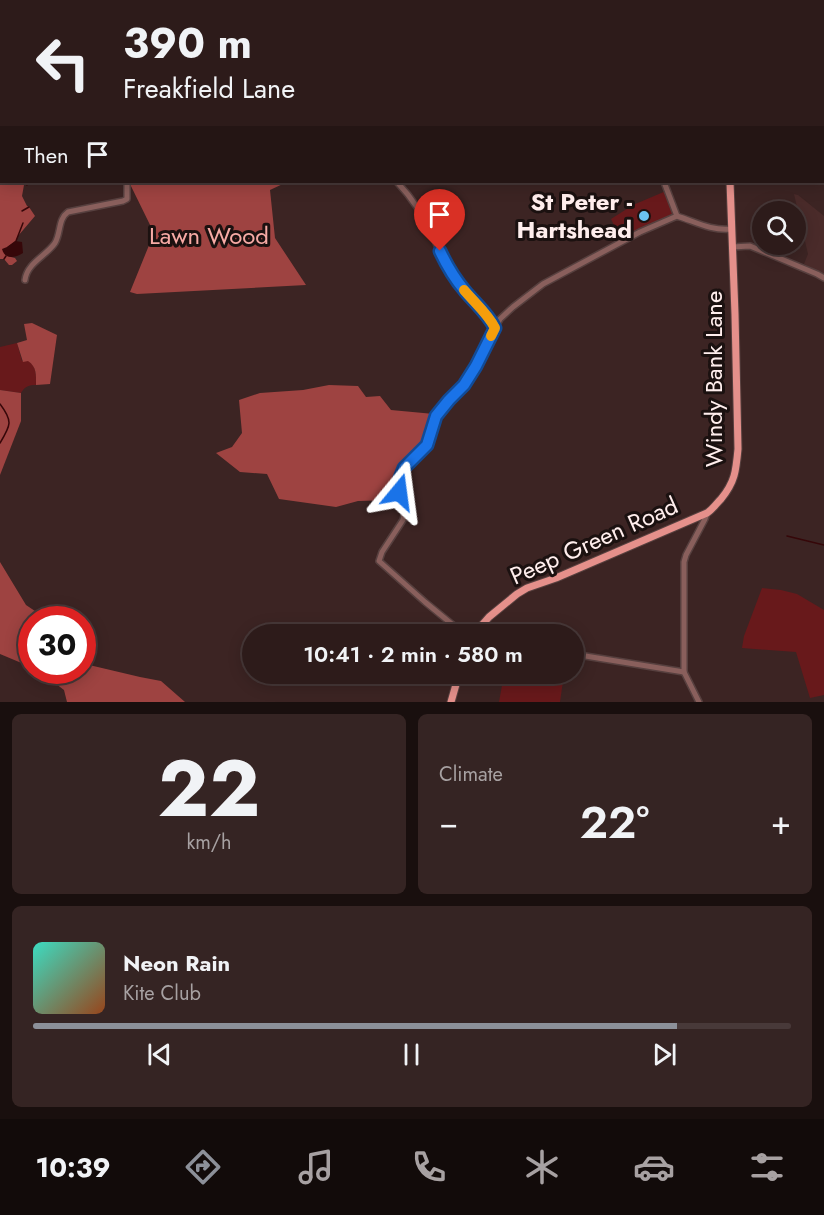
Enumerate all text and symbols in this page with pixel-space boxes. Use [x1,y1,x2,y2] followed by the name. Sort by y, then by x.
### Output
[123,13,252,74] text: 390 m
[24,24,102,102] icon: left
[123,69,295,108] text: Freakfield Lane
[81,138,114,171] icon: arrive
[24,139,69,171] text: Then
[517,184,633,247] place label: St Peter - Hartshead
[414,189,465,251] pin
[423,198,456,231] icon: arrive
[752,201,806,255] map controls
[752,201,806,255] button: search
[637,209,651,223] marker: St Peter - Hartshead
[149,218,269,253] park label: Lawn Wood
[696,291,731,467] street label: Windy Bank Lane
[367,460,431,524] position arrow
[504,488,683,593] street label: Peep Green Road
[18,606,96,684] speed limit sign: 30
[303,638,523,670] text: 10:41 · 2 min · 580 m
[158,733,260,845] text: 22
[439,760,503,789] text: Climate
[580,790,649,855] text: 22°
[439,799,458,846] text: −
[771,799,791,846] text: +
[186,828,232,857] text: km/h
[123,947,230,979] text: Neon Rain
[123,979,201,1008] text: Kite Club
[143,1038,176,1071] icon: previous
[395,1038,428,1071] icon: pause
[648,1038,681,1071] icon: next
[182,1146,224,1188] icon: directions
[295,1146,337,1188] icon: music
[408,1146,450,1188] icon: phone
[521,1146,563,1188] icon: climate
[633,1146,675,1188] icon: car
[746,1146,788,1188] icon: filters
[35,1148,111,1187] text: 10:39

